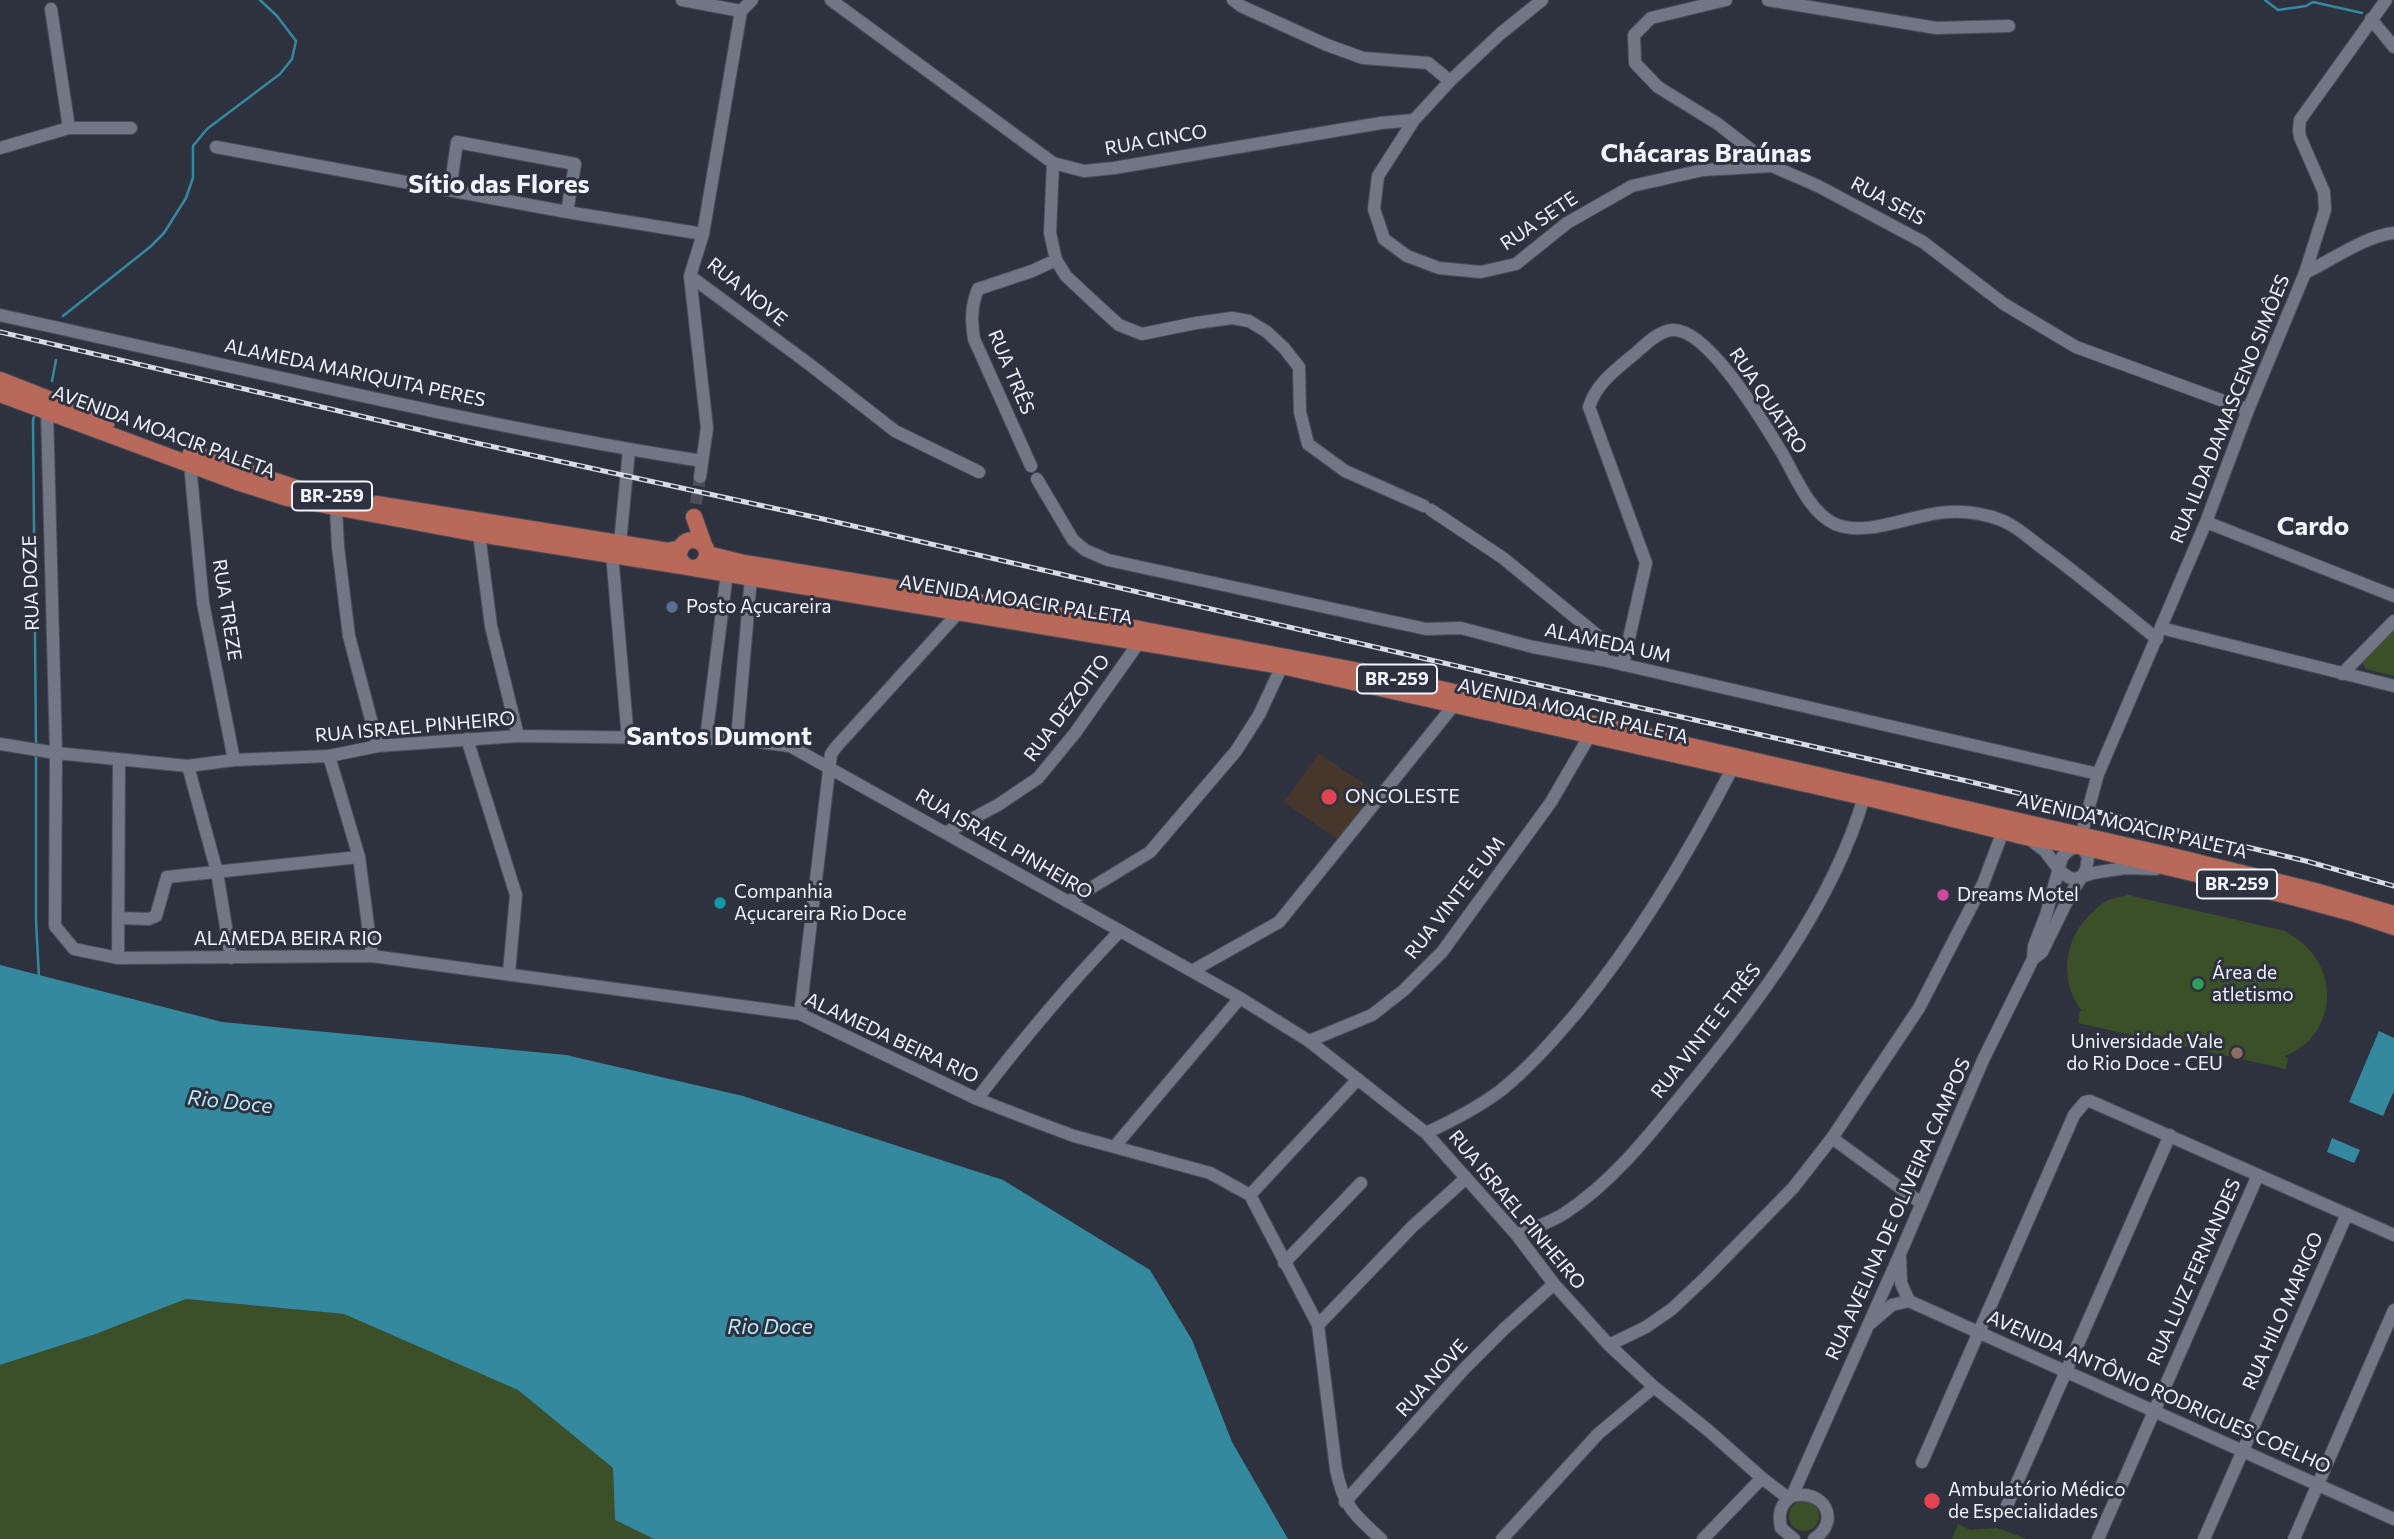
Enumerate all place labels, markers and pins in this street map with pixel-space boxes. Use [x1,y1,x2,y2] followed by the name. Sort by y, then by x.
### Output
[686,596,832,618] place label: Posto Açucareira
[664,599,680,615] marker: Posto Açucareira
[1345,786,1460,808] place label: ONCOLESTE
[1319,787,1339,807] marker: ONCOLESTE
[734,881,907,925] place label: Companhia Açucareira Rio Doce
[1957,884,2079,906] place label: Dreams Motel
[1935,887,1951,903] marker: Dreams Motel
[712,895,728,911] marker: Companhia Açucareira Rio Doce
[2212,962,2294,1006] place label: Área de atletismo
[2190,976,2206,992] marker: Área de atletismo
[2066,1031,2223,1075] place label: Universidade Vale do Rio Doce - CEU
[2229,1045,2245,1061] marker: Universidade Vale do Rio Doce - CEU
[1948,1479,2126,1523] place label: Ambulatório Médico de Especialidades
[1922,1491,1942,1511] marker: Ambulatório Médico de Especialidades

